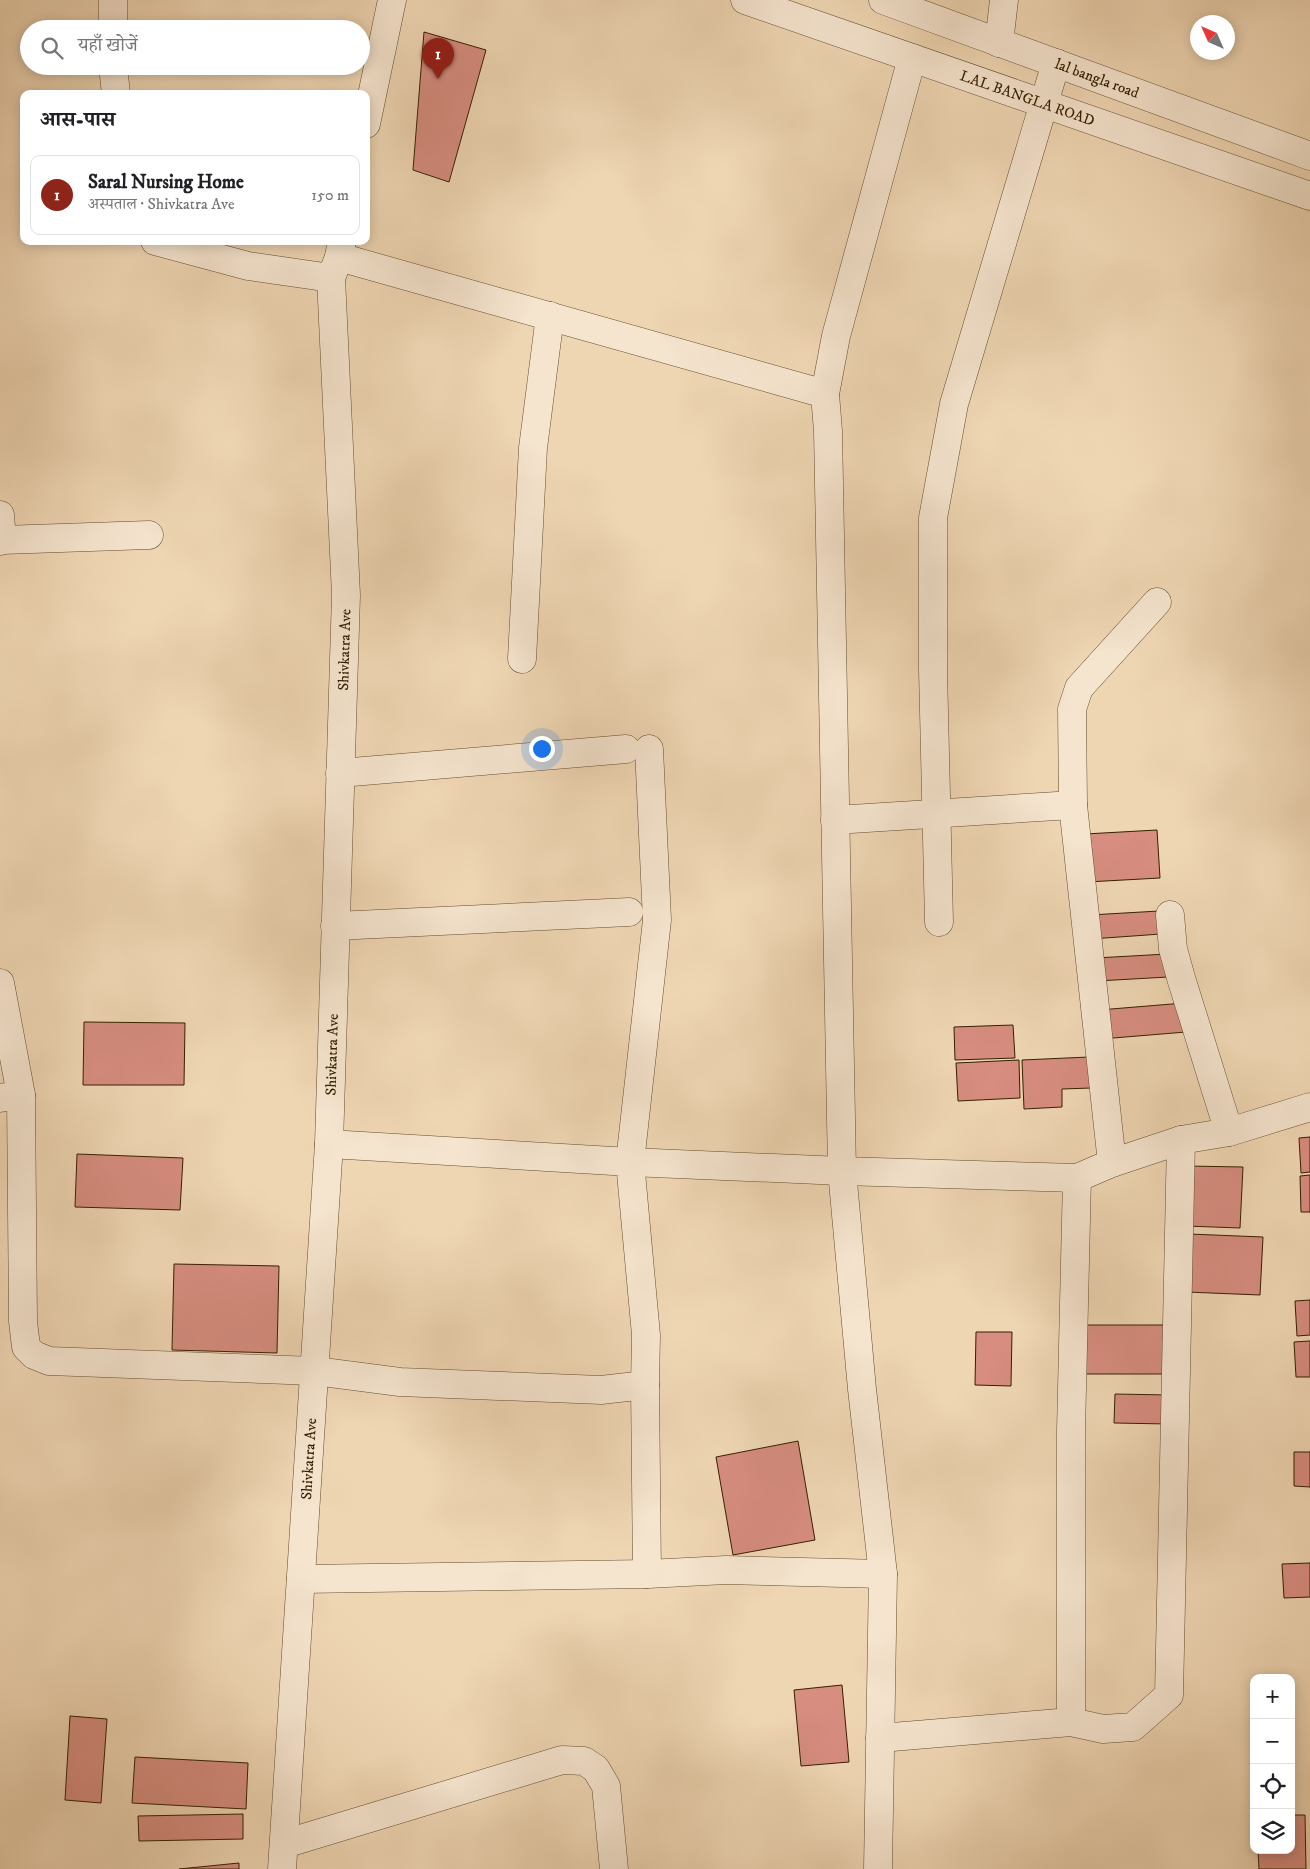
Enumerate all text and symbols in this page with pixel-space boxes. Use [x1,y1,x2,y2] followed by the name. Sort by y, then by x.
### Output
[1190,15,1235,60] north arrow
[20,20,370,75] search box
[38,34,66,62] icon: search
[78,34,138,57] text: यहाँ खोजें
[422,38,454,79] pin: 1
[1053,54,1142,102] street label: lal bangla road
[958,66,1097,130] street label: LAL BANGLA ROAD
[40,107,115,133] text: आस-पास
[88,171,244,194] text: Saral Nursing Home
[54,185,60,205] text: 1
[311,185,349,205] text: 150 m
[88,194,235,214] text: अस्पताल · Shivkatra Ave
[334,609,355,691] street label: Shivkatra Ave
[529,736,555,762] your location
[321,1013,343,1096] street label: Shivkatra Ave
[296,1417,321,1500] street label: Shivkatra Ave
[1250,1674,1295,1854] map controls
[1250,1674,1295,1719] button: +
[1250,1719,1295,1764] button: −
[1250,1764,1295,1809] button: locate
[1250,1809,1295,1854] button: layers

